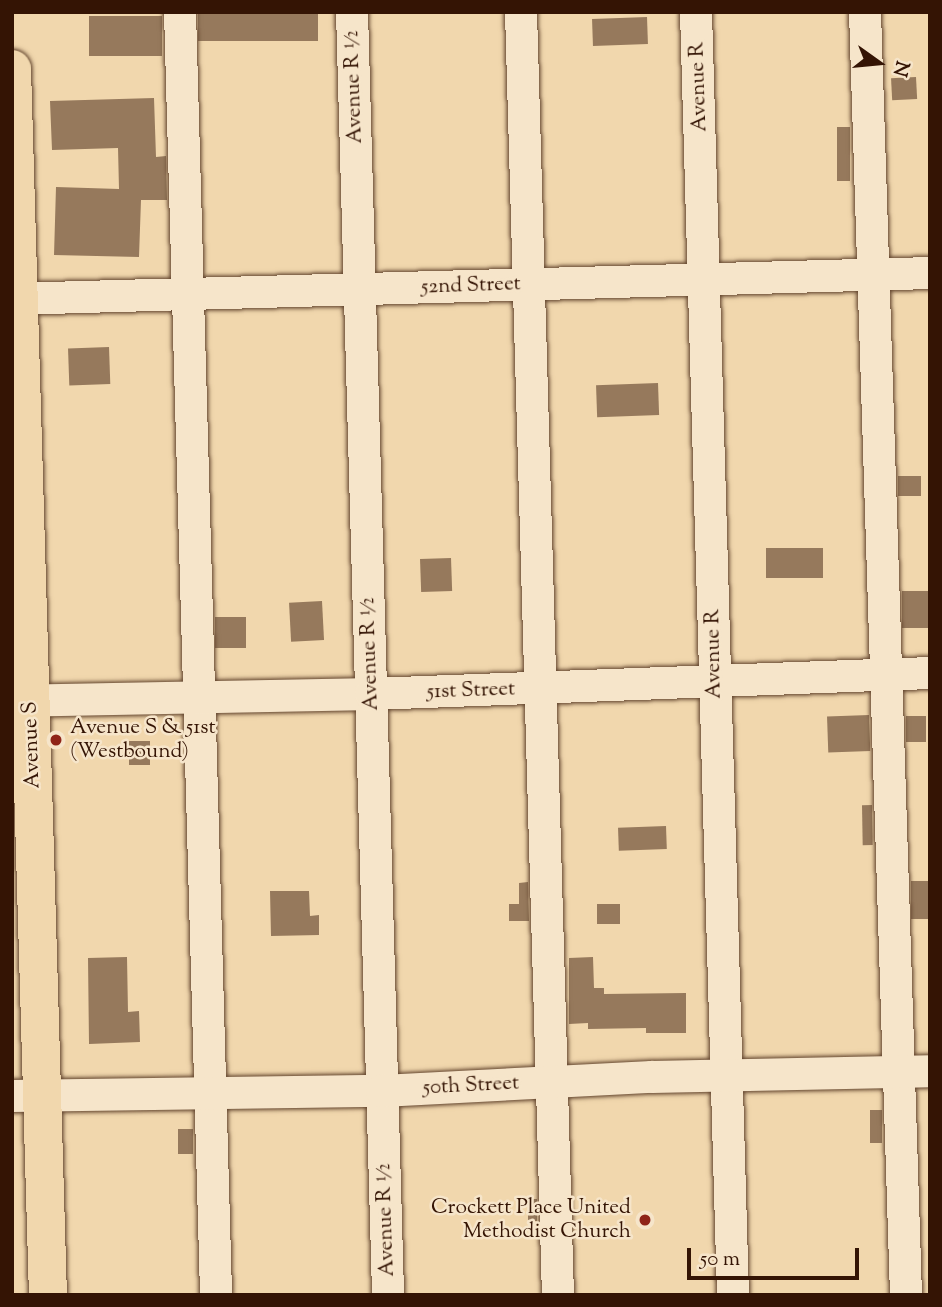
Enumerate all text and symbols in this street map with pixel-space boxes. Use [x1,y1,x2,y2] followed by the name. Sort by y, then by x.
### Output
[844,28,914,98] north arrow
[339,30,369,144] street label: Avenue R ½
[685,42,713,132] street label: Avenue R
[885,58,915,79] text: N
[421,272,521,300] street label: 52nd Street
[355,597,385,711] street label: Avenue R ½
[701,609,727,699] street label: Avenue R
[426,677,516,705] street label: 51st Street
[18,701,46,789] street label: Avenue S
[70,715,216,765] place label: Avenue S & 51st (Westbound)
[48,732,64,748] marker: Avenue S & 51st (Westbound)
[422,1071,520,1101] street label: 50th Street
[371,1163,401,1277] street label: Avenue R ½
[431,1195,631,1245] place label: Crockett Place United Methodist Church
[637,1212,653,1228] marker: Crockett Place United Methodist Church
[690,1234,862,1278] scale bar
[700,1245,740,1275] text: 50 m

